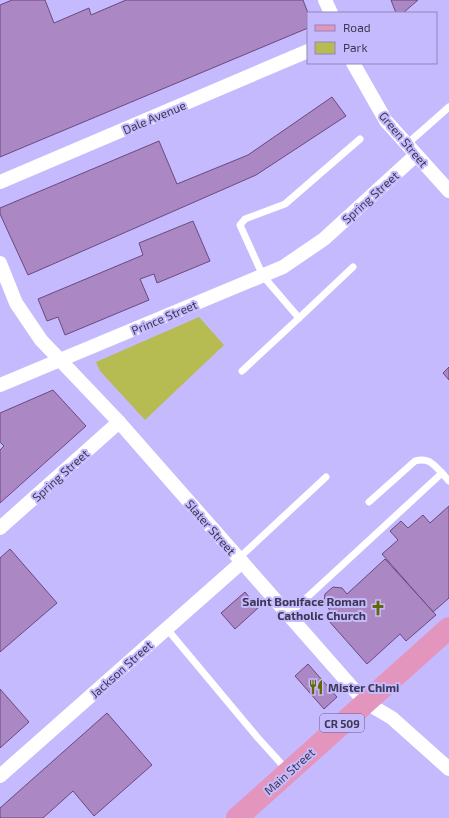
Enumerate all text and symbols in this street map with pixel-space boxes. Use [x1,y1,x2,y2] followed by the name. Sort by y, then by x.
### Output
[307,12,437,64] legend
[343,20,371,34] text: Road
[343,40,368,54] text: Park
[120,97,188,137] street label: Dale Avenue
[377,108,432,170] street label: Green Street
[339,168,401,226] street label: Spring Street
[129,297,199,337] street label: Prince Street
[29,446,91,504] street label: Spring Street
[183,497,239,558] street label: Slater Street
[242,594,366,622] place label: Saint Boniface Roman Catholic Church
[369,599,387,617] church icon: Saint Boniface Roman Catholic Church
[87,637,155,700] street label: Jackson Street
[307,678,325,696] restaurant icon: Mister Chimi
[328,680,399,694] place label: Mister Chimi
[320,714,364,732] road number: CR 509
[261,744,317,797] street label: Main Street

